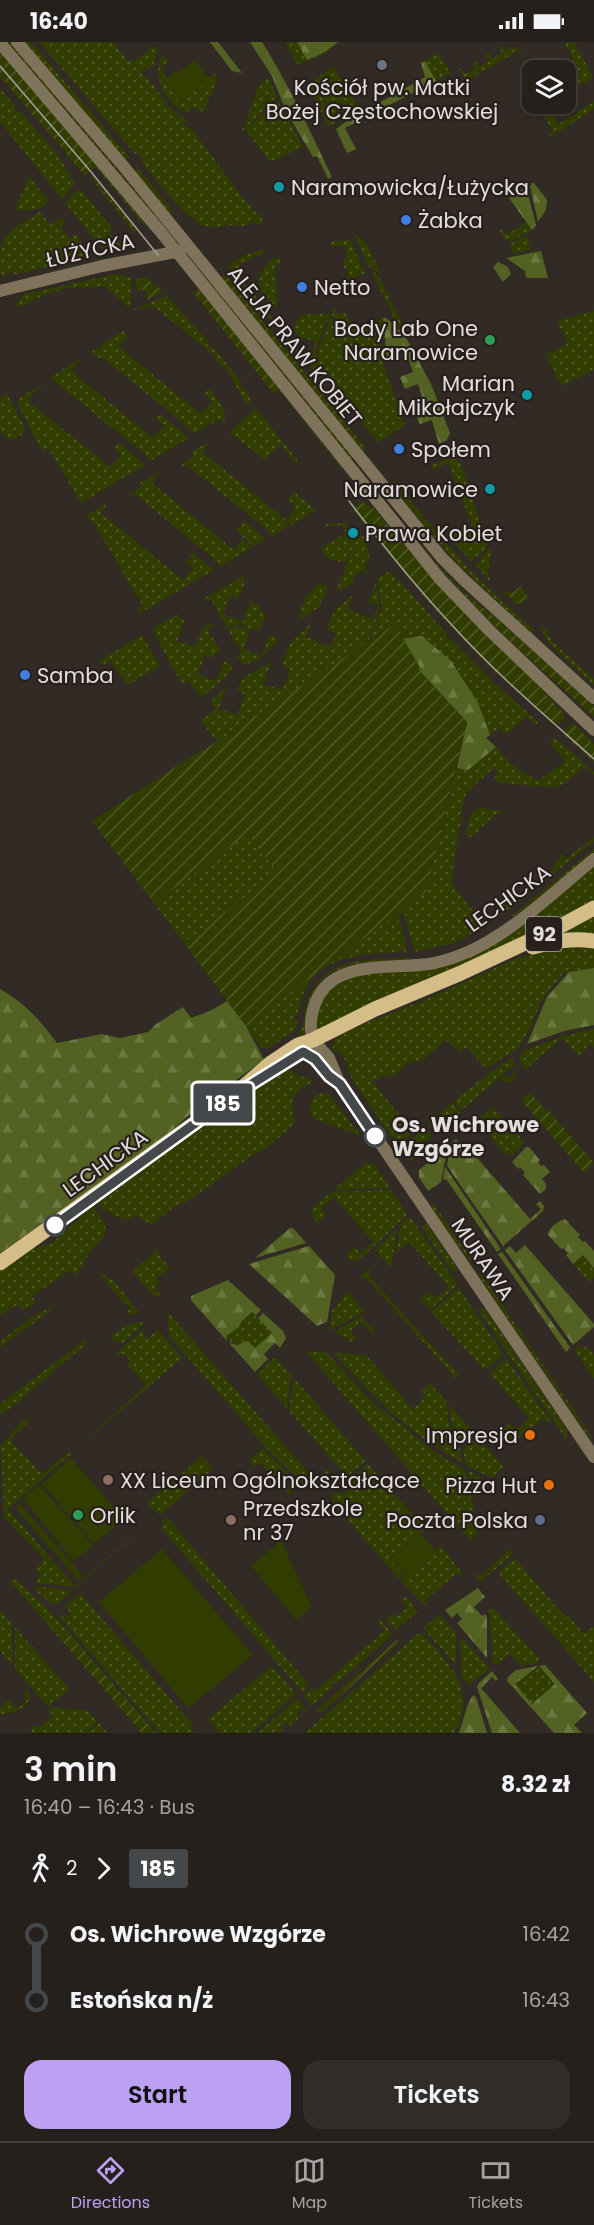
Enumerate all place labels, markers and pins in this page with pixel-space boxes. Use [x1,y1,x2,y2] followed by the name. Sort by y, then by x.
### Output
[375,58,389,72] marker: Kościół pw. Matki Bożej Częstochowskiej
[266,73,498,126] place label: Kościół pw. Matki Bożej Częstochowskiej
[291,173,529,202] place label: Naramowicka/Łużycka
[272,180,286,194] marker: Naramowicka/Łużycka
[418,206,483,235] place label: Żabka
[399,213,413,227] marker: Żabka
[314,273,371,302] place label: Netto
[295,280,309,294] marker: Netto
[334,314,478,367] place label: Body Lab One Naramowice
[483,333,497,347] marker: Body Lab One Naramowice
[398,369,515,422] place label: Marian Mikołajczyk
[520,388,534,402] marker: Marian Mikołajczyk
[411,435,491,464] place label: Społem
[392,442,406,456] marker: Społem
[344,475,478,504] place label: Naramowice
[483,482,497,496] marker: Naramowice
[365,519,502,548] place label: Prawa Kobiet
[346,526,360,540] marker: Prawa Kobiet
[37,661,114,690] place label: Samba
[18,668,32,682] marker: Samba
[392,1110,539,1163] place label: Os. Wichrowe Wzgórze
[364,1125,386,1147] marker: Os. Wichrowe Wzgórze
[44,1214,66,1236] unlabelled marker
[426,1421,518,1450] place label: Impresja
[523,1428,537,1442] marker: Impresja
[120,1466,420,1495] place label: XX Liceum Ogólnokształcące
[445,1471,537,1500] place label: Pizza Hut
[101,1473,115,1487] marker: XX Liceum Ogólnokształcące
[542,1478,556,1492] marker: Pizza Hut
[243,1494,363,1547] place label: Przedszkole nr 37
[90,1501,136,1530] place label: Orlik
[386,1506,528,1535] place label: Poczta Polska
[71,1508,85,1522] marker: Orlik
[224,1513,238,1527] marker: Przedszkole nr 37
[533,1513,547,1527] marker: Poczta Polska

